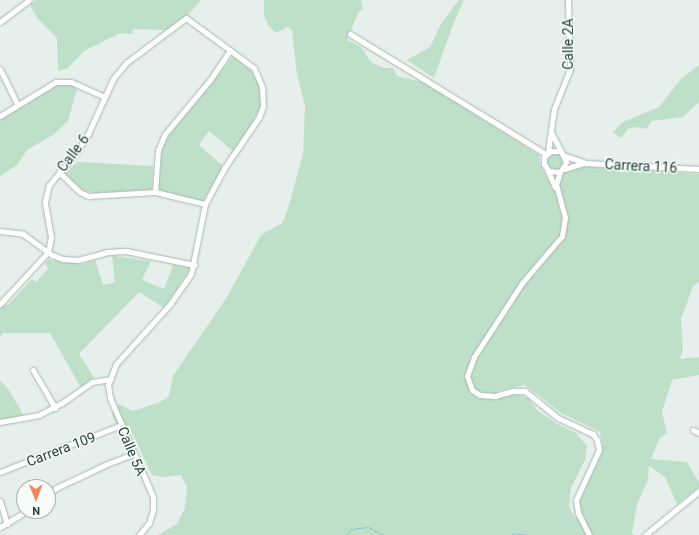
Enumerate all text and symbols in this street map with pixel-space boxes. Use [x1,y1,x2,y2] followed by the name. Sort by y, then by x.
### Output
[560,18,576,70] street label: Calle 2A
[54,131,92,175] street label: Calle 6
[604,156,678,176] street label: Carrera 116
[114,424,150,478] street label: Calle 5A
[24,428,98,470] street label: Carrera 109
[16,479,56,519] north arrow
[32,504,40,517] text: N

